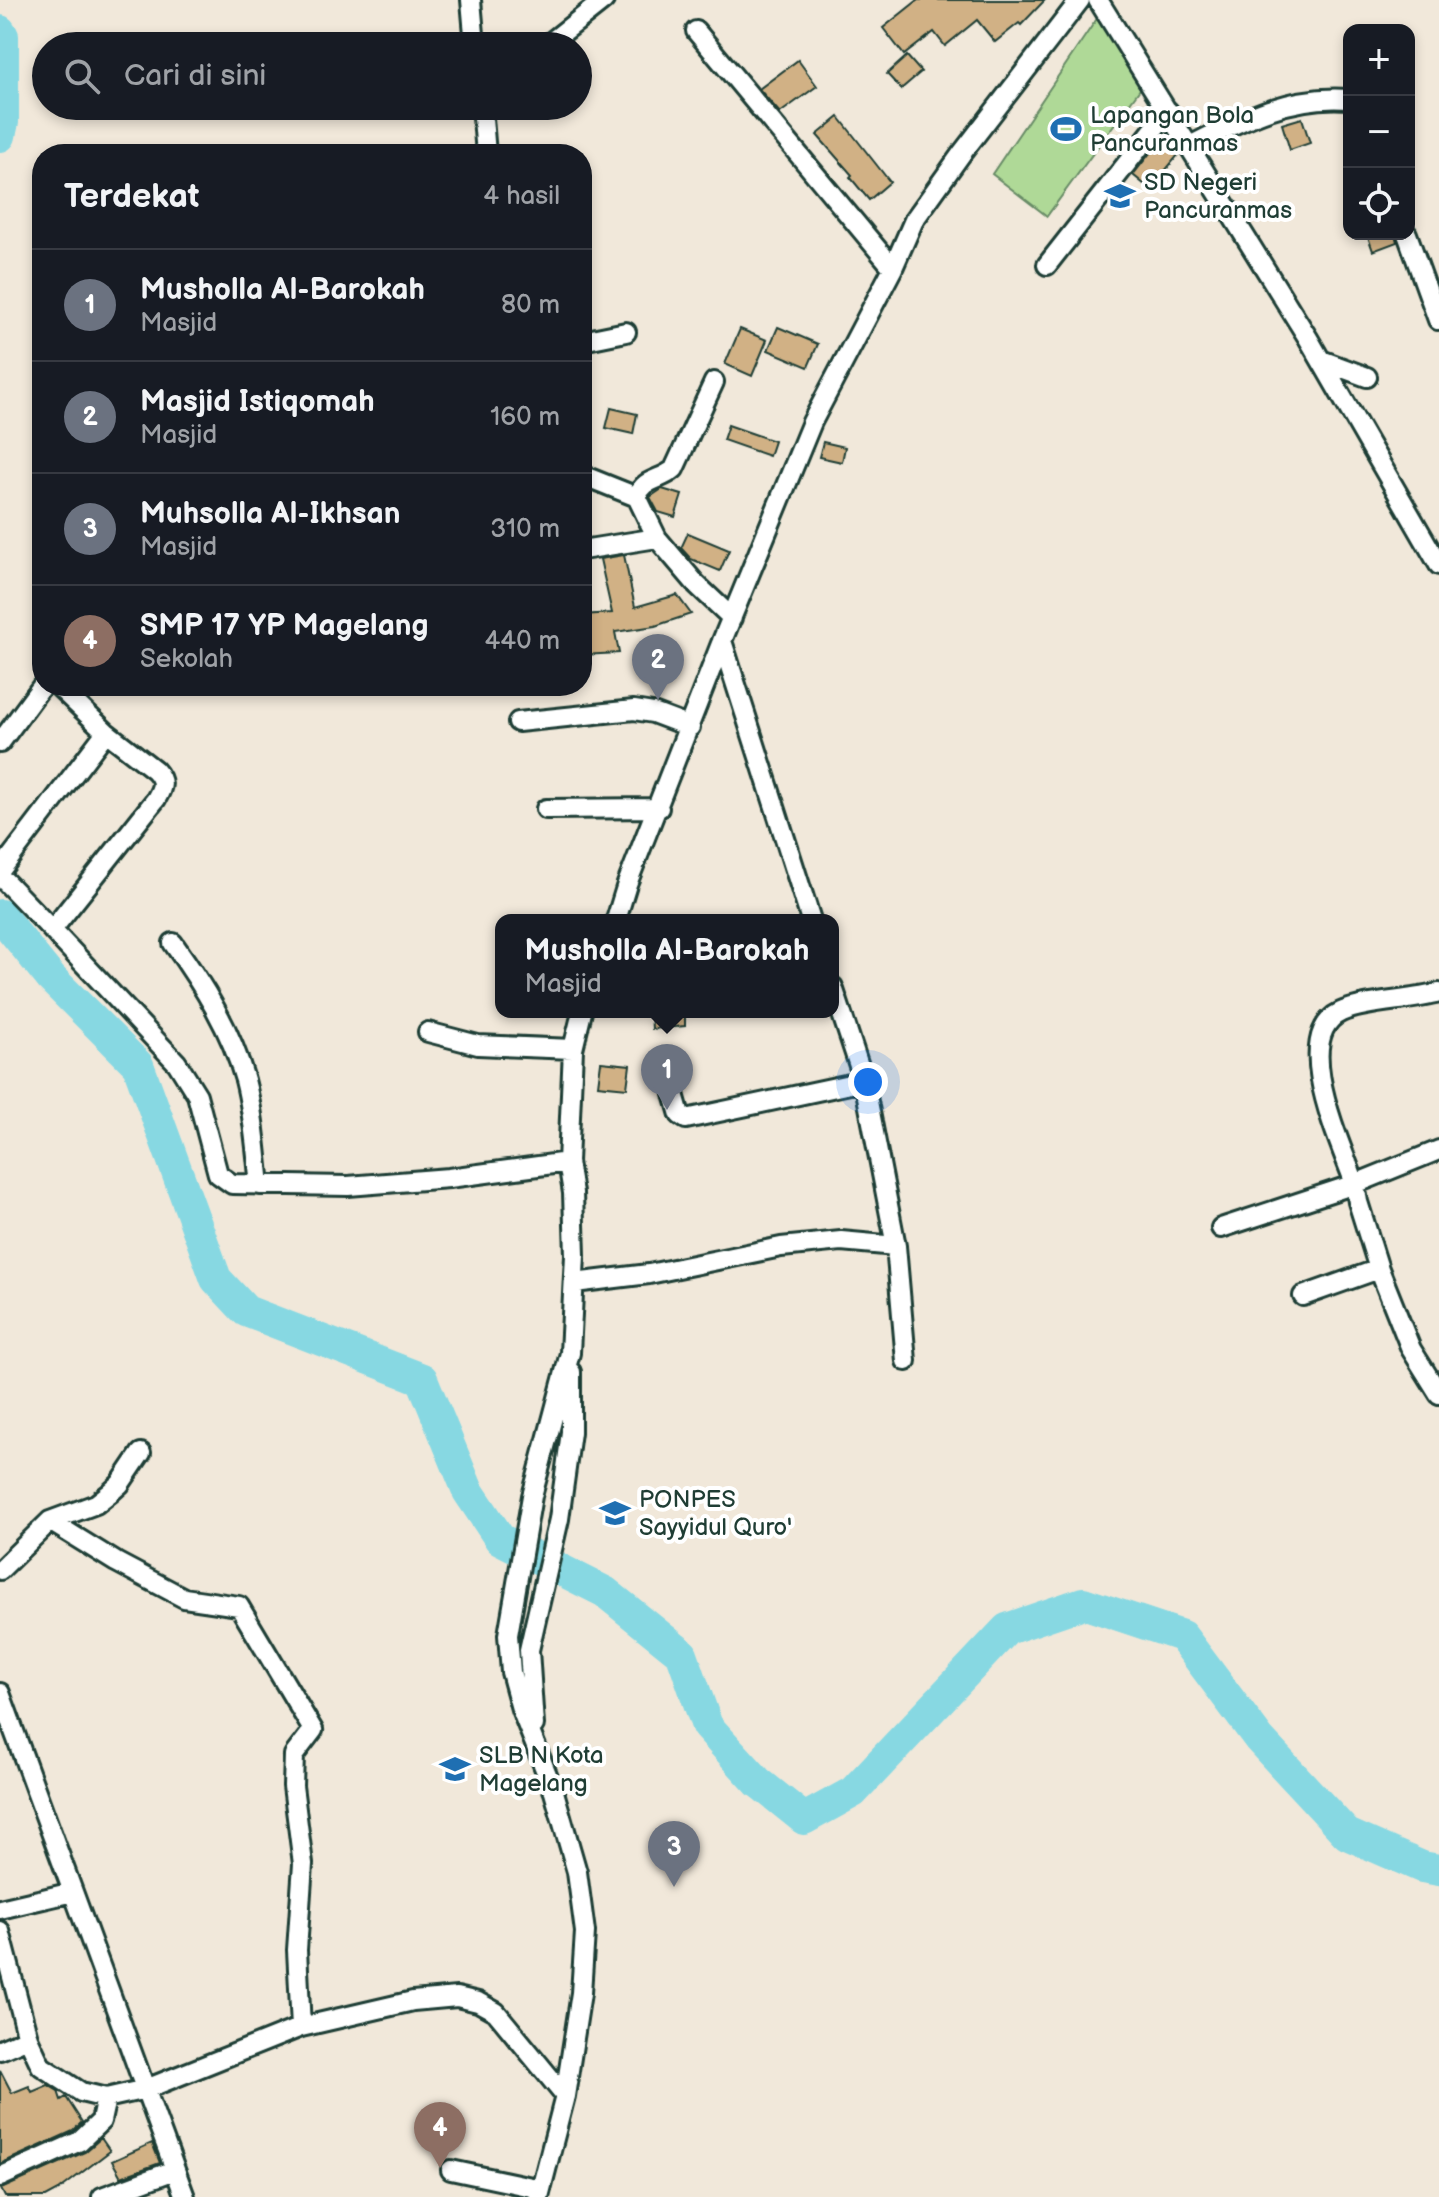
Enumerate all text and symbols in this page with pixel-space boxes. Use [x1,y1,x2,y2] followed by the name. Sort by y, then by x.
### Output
[1343,24,1415,240] map controls
[1343,24,1415,96] button: +
[32,32,592,120] search box
[60,54,104,98] icon: search
[124,58,266,94] text: Cari di sini
[1343,96,1415,168] button: −
[1090,101,1254,158] place label: Lapangan Bola Pancuranmas
[1049,112,1083,146] sports icon: Lapangan Bola Pancuranmas
[1144,168,1292,225] place label: SD Negeri Pancuranmas
[1343,168,1415,240] button: locate
[64,176,199,217] text: Terdekat
[1103,179,1137,213] school or university icon: SD Negeri Pancuranmas
[483,181,560,212] text: 4 hasil
[140,272,425,308] text: Musholla Al-Barokah
[85,290,95,321] text: 1
[501,290,560,321] text: 80 m
[140,308,217,339] text: Masjid
[140,384,375,420] text: Masjid Istiqomah
[82,402,98,433] text: 2
[490,402,560,433] text: 160 m
[140,420,217,451] text: Masjid
[140,496,401,532] text: Muhsolla Al-Ikhsan
[82,514,98,545] text: 3
[490,514,560,545] text: 310 m
[140,532,217,563] text: Masjid
[140,608,429,644] text: SMP 17 YP Magelang
[82,626,98,657] text: 4
[484,626,560,657] text: 440 m
[632,634,684,700] pin: 2
[140,644,233,675] text: Sekolah
[495,914,839,1018] popup
[525,933,809,969] text: Musholla Al-Barokah
[525,969,602,1000] text: Masjid
[641,1044,693,1110] pin: 1
[848,1062,888,1102] your location
[639,1485,792,1542] place label: PONPES Sayyidul Quro'
[598,1496,632,1530] school or university icon: PONPES Sayyidul Quro'
[479,1741,604,1798] place label: SLB N Kota Magelang
[438,1752,472,1786] school or university icon: SLB N Kota Magelang
[648,1821,700,1887] pin: 3
[414,2102,466,2168] pin: 4

